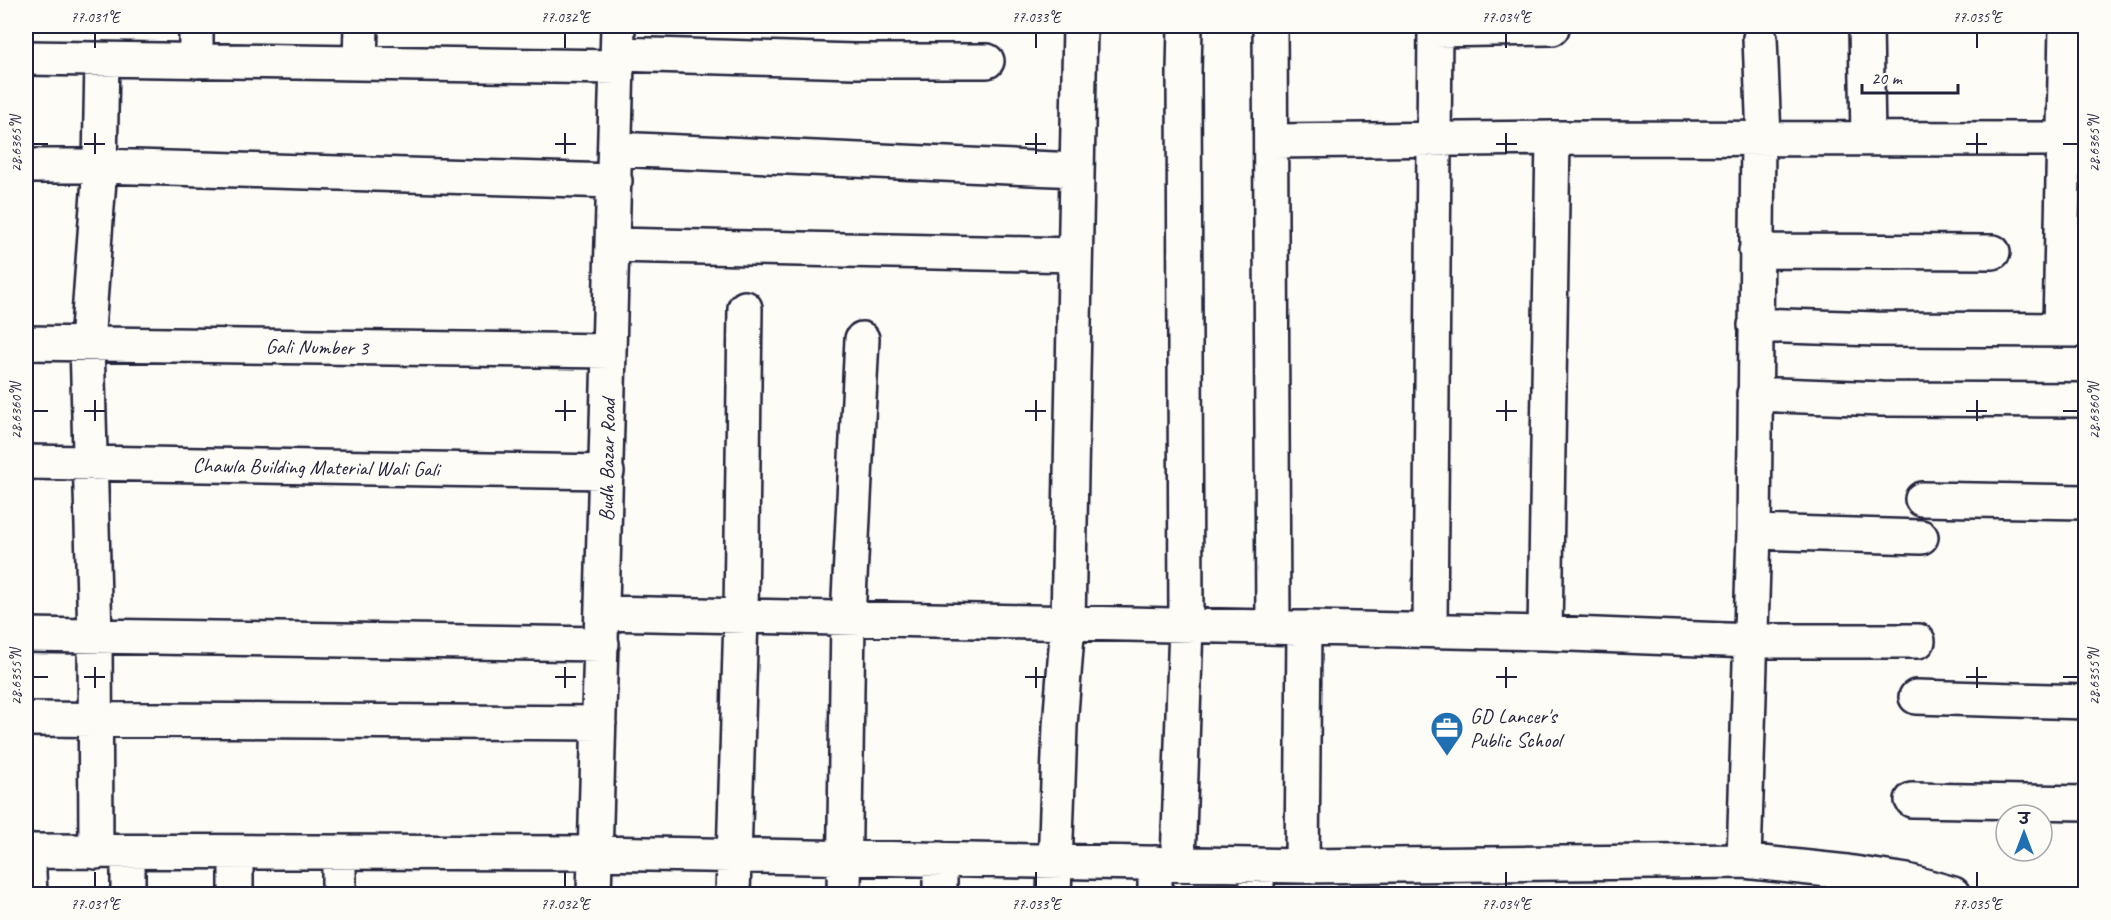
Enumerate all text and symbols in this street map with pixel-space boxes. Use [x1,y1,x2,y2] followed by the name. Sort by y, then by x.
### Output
[71,8,122,27] text: 77.031°E
[541,8,592,27] text: 77.032°E
[1012,8,1063,27] text: 77.033°E
[1482,8,1533,27] text: 77.034°E
[1953,8,2004,27] text: 77.035°E
[1862,57,1958,95] scale bar
[1871,67,1904,89] text: 20 m
[7,113,26,172] text: 28.6365°N
[2085,113,2104,172] text: 28.6365°N
[266,333,370,361] street label: Gali Number 3
[7,380,26,439] text: 28.6360°N
[2085,380,2104,439] text: 28.6360°N
[593,395,621,522] street label: Budh Bazar Road
[192,452,443,482] street label: Chawla Building Material Wali Gali
[7,646,26,705] text: 28.6355°N
[2085,646,2104,705] text: 28.6355°N
[1470,703,1565,753] place label: GD Lancer's Public School
[1429,710,1465,757] office icon: GD Lancer's Public School
[1994,803,2054,863] north arrow
[2017,809,2031,829] text: उ
[71,895,122,914] text: 77.031°E
[541,895,592,914] text: 77.032°E
[1012,895,1063,914] text: 77.033°E
[1482,895,1533,914] text: 77.034°E
[1953,895,2004,914] text: 77.035°E

